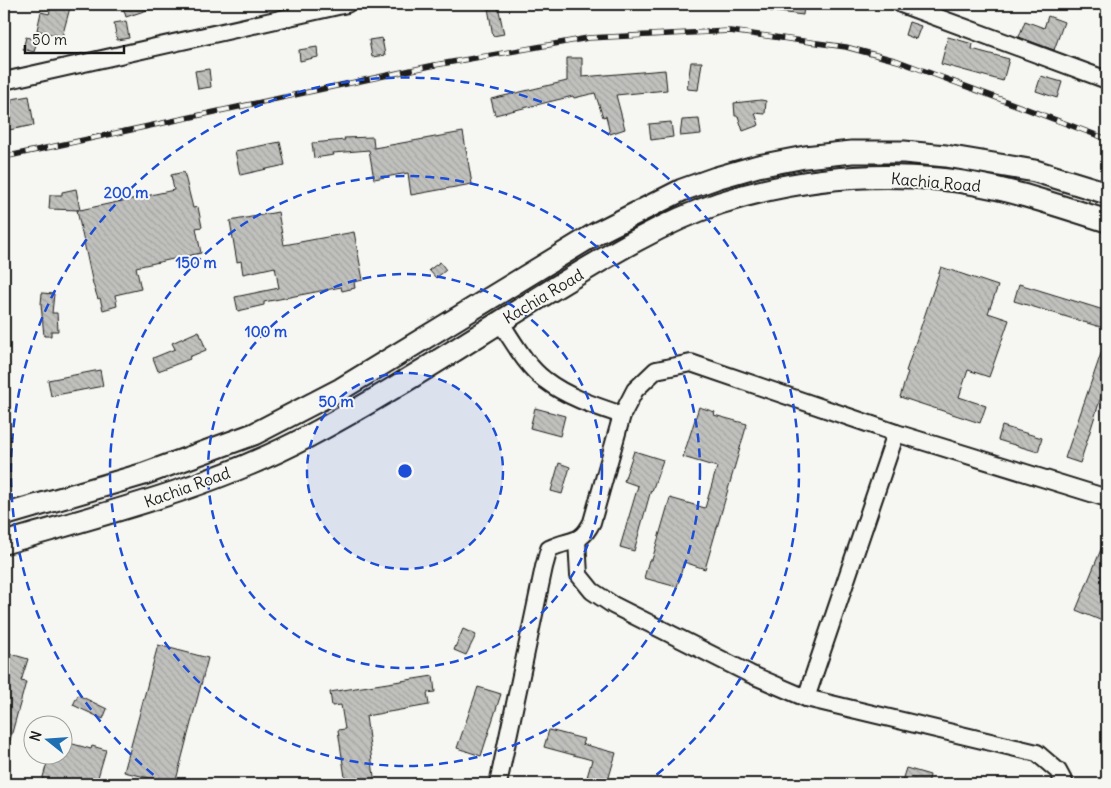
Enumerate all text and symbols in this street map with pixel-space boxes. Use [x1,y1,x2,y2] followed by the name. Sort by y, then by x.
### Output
[25,22,124,54] scale bar
[32,30,67,49] text: 50 m
[890,168,982,196] street label: Kachia Road
[104,183,148,202] text: 200 m
[175,253,217,272] text: 150 m
[499,264,587,328] street label: Kachia Road
[245,322,287,341] text: 100 m
[318,392,354,411] text: 50 m
[141,462,233,512] street label: Kachia Road
[396,462,414,480] centre of rings
[22,716,72,766] north arrow
[26,729,46,743] text: N

